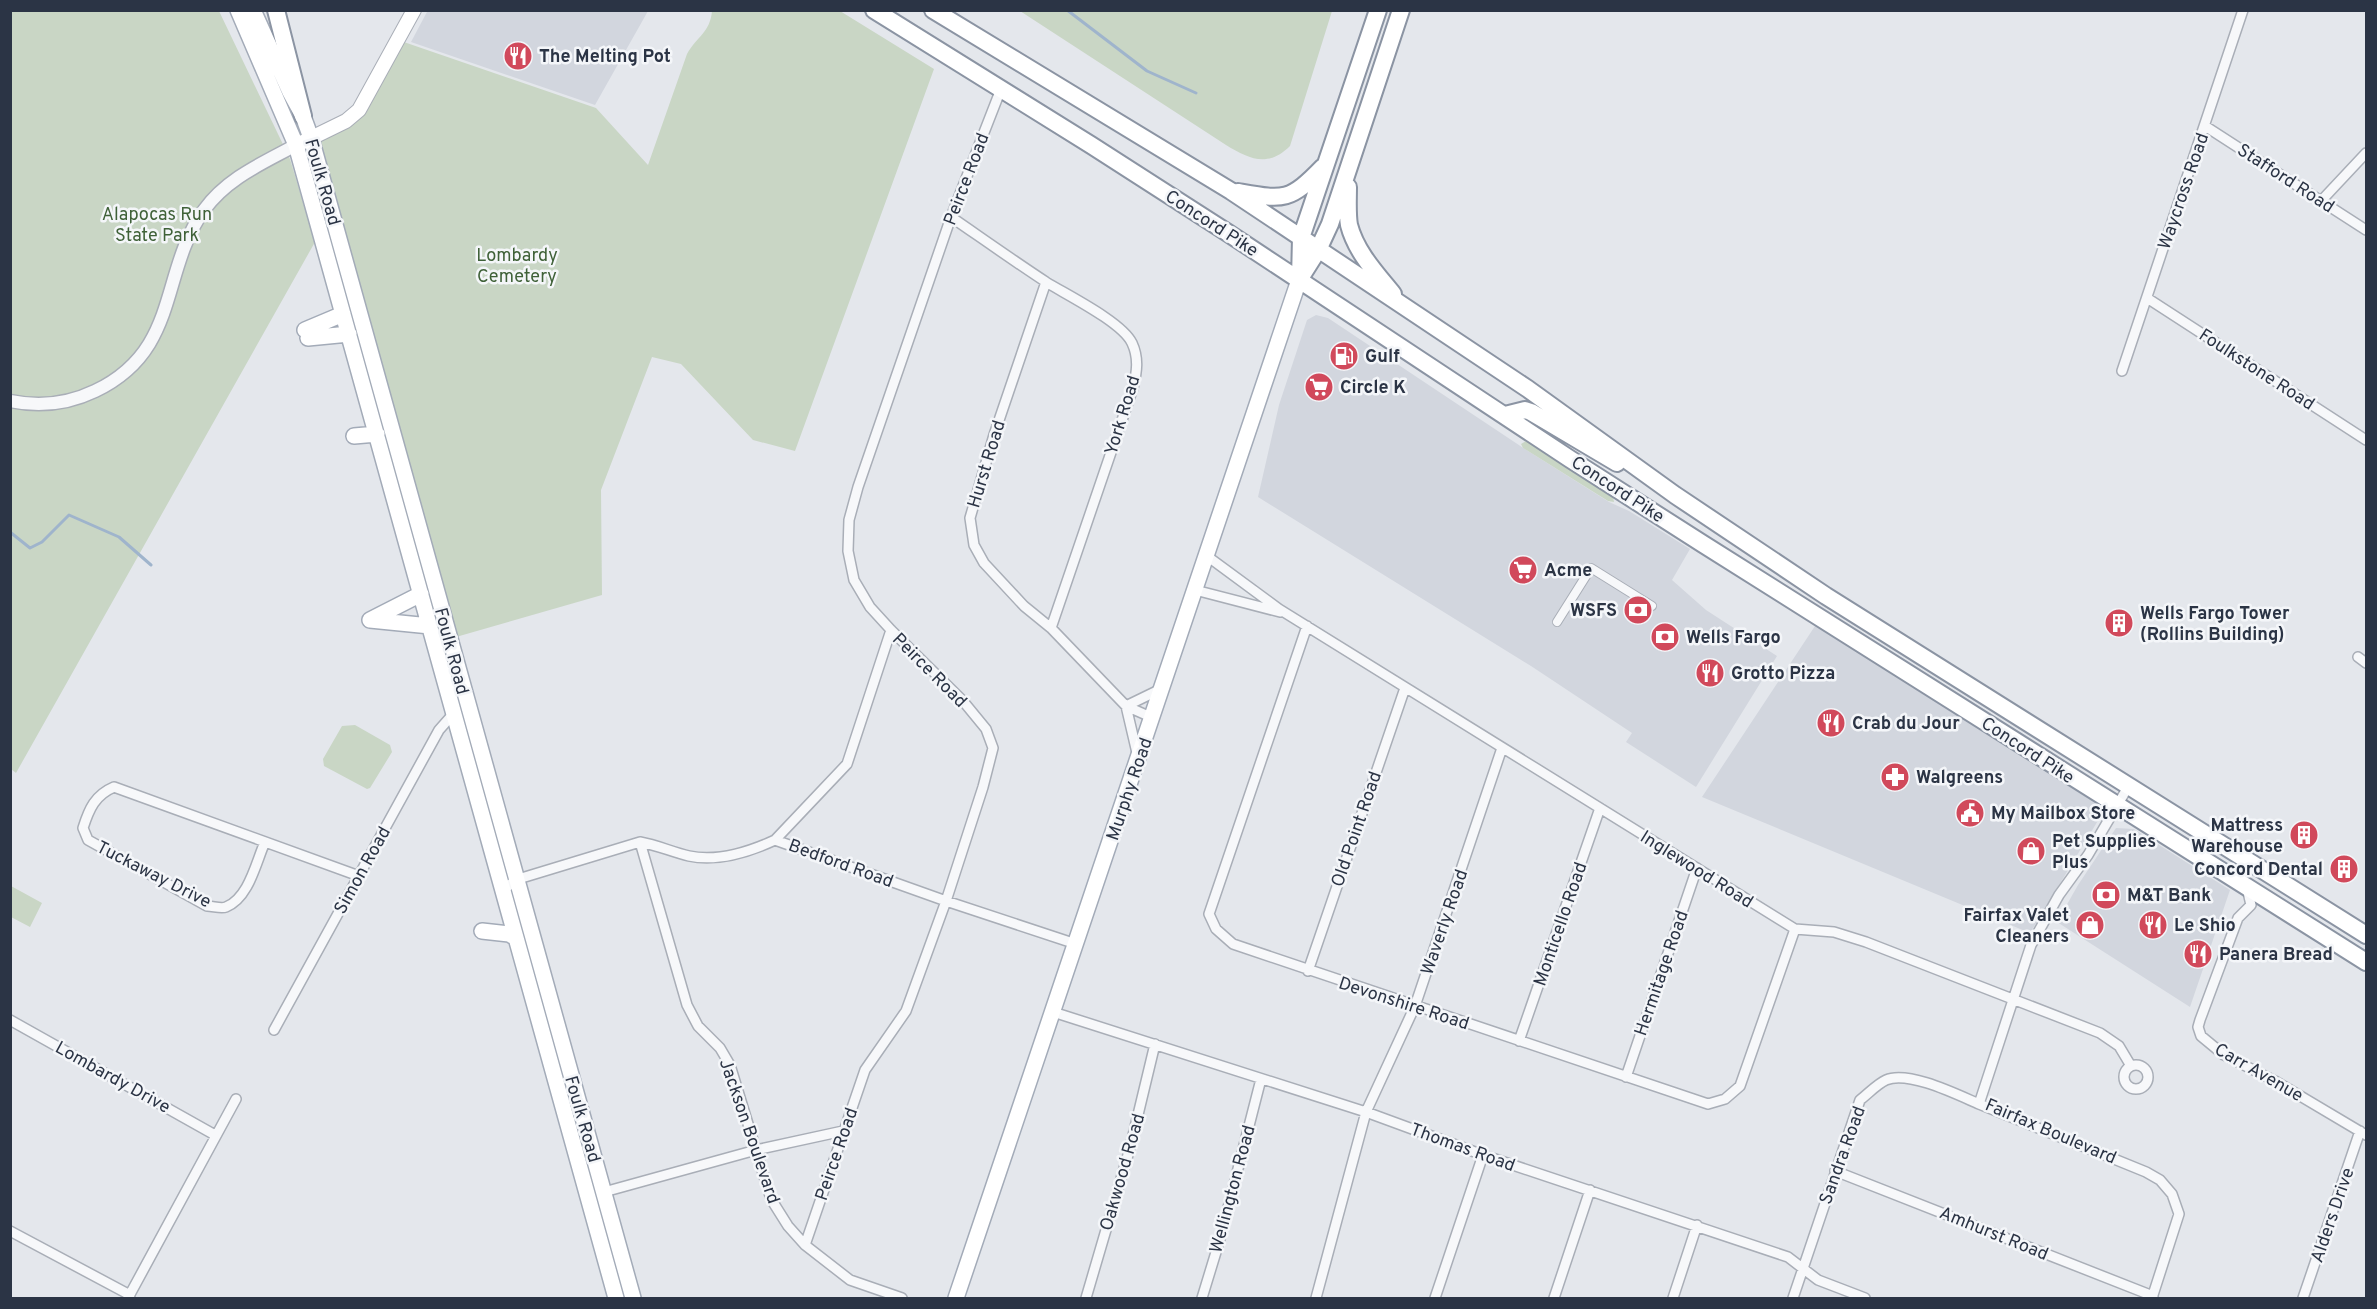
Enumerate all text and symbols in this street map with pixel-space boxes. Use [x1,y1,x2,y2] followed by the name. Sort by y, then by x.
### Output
[502,40,534,72] restaurant icon: The Melting Pot
[539,46,671,69] place label: The Melting Pot
[939,130,996,229] street label: Peirce Road
[2154,130,2215,253] street label: Waycross Road
[298,136,345,228] street label: Foulk Road
[2232,139,2338,219] street label: Stafford Road
[1160,186,1262,263] street label: Concord Pike
[102,204,212,248] park label: Alapocas Run State Park
[476,245,558,289] park label: Lombardy Cemetery
[2194,324,2318,416] street label: Foulkstone Road
[1328,340,1360,372] fuel station icon: Gulf
[1365,346,1400,369] place label: Gulf
[1303,371,1335,403] supermarket icon: Circle K
[1100,373,1146,458] street label: York Road
[1340,377,1406,400] place label: Circle K
[963,418,1012,511] street label: Hurst Road
[1566,452,1668,529] street label: Concord Pike
[1507,554,1539,586] supermarket icon: Acme
[1544,560,1592,583] place label: Acme
[1622,594,1654,626] bank icon: WSFS
[1570,600,1617,623] place label: WSFS
[2140,603,2290,647] place label: Wells Fargo Tower (Rollins Building)
[428,605,473,697] street label: Foulk Road
[2103,607,2135,639] building icon: Wells Fargo Tower (Rollins Building)
[1649,621,1681,653] bank icon: Wells Fargo
[1686,627,1781,650] place label: Wells Fargo
[887,629,971,713] street label: Peirce Road
[1694,657,1726,689] restaurant icon: Grotto Pizza
[1731,663,1835,686] place label: Grotto Pizza
[1815,707,1847,739] restaurant icon: Crab du Jour
[1852,713,1960,736] place label: Crab du Jour
[1976,713,2078,790] street label: Concord Pike
[1102,735,1159,844] street label: Murphy Road
[1879,761,1911,793] pharmacy icon: Walgreens
[1916,767,2003,790] place label: Walgreens
[1327,769,1388,890] street label: Old Point Road
[1954,797,1986,829] public building icon: My Mailbox Store
[1991,803,2135,826] place label: My Mailbox Store
[2191,815,2283,859] place label: Mattress Warehouse
[2288,819,2320,851] building icon: Mattress Warehouse
[330,823,397,919] street label: Simon Road
[1635,826,1757,914] street label: Inglewood Road
[2052,831,2156,875] place label: Pet Supplies Plus
[785,835,896,894] street label: Bedford Road
[2015,835,2047,867] shop icon: Pet Supplies Plus
[92,837,215,914] street label: Tuckaway Drive
[2328,853,2360,885] building icon: Concord Dental
[1529,859,1593,989] street label: Monticello Road
[2194,859,2323,882] place label: Concord Dental
[1417,867,1474,978] street label: Waverly Road
[2090,879,2122,911] bank icon: M&T Bank
[2127,885,2211,908] place label: M&T Bank
[1963,905,2069,949] place label: Fairfax Valet Cleaners
[1630,908,1695,1039] street label: Hermitage Road
[2074,909,2106,941] shop icon: Fairfax Valet Cleaners
[2137,909,2169,941] restaurant icon: Le Shio
[2174,915,2236,938] place label: Le Shio
[2182,938,2214,970] restaurant icon: Panera Bread
[2219,944,2333,967] place label: Panera Bread
[1335,972,1472,1036] street label: Devonshire Road
[51,1037,174,1119] street label: Lombardy Drive
[2210,1039,2307,1108] street label: Carr Avenue
[713,1056,784,1207] street label: Jackson Boulevard
[558,1073,605,1165] street label: Foulk Road
[1981,1094,2120,1170] street label: Fairfax Boulevard
[1815,1103,1872,1208] street label: Sandra Road
[811,1105,864,1204] street label: Peirce Road
[1096,1111,1151,1234] street label: Oakwood Road
[1407,1119,1518,1178] street label: Thomas Road
[1205,1123,1262,1256] street label: Wellington Road
[2306,1165,2360,1266] street label: Alders Drive
[1936,1202,2051,1267] street label: Amhurst Road

